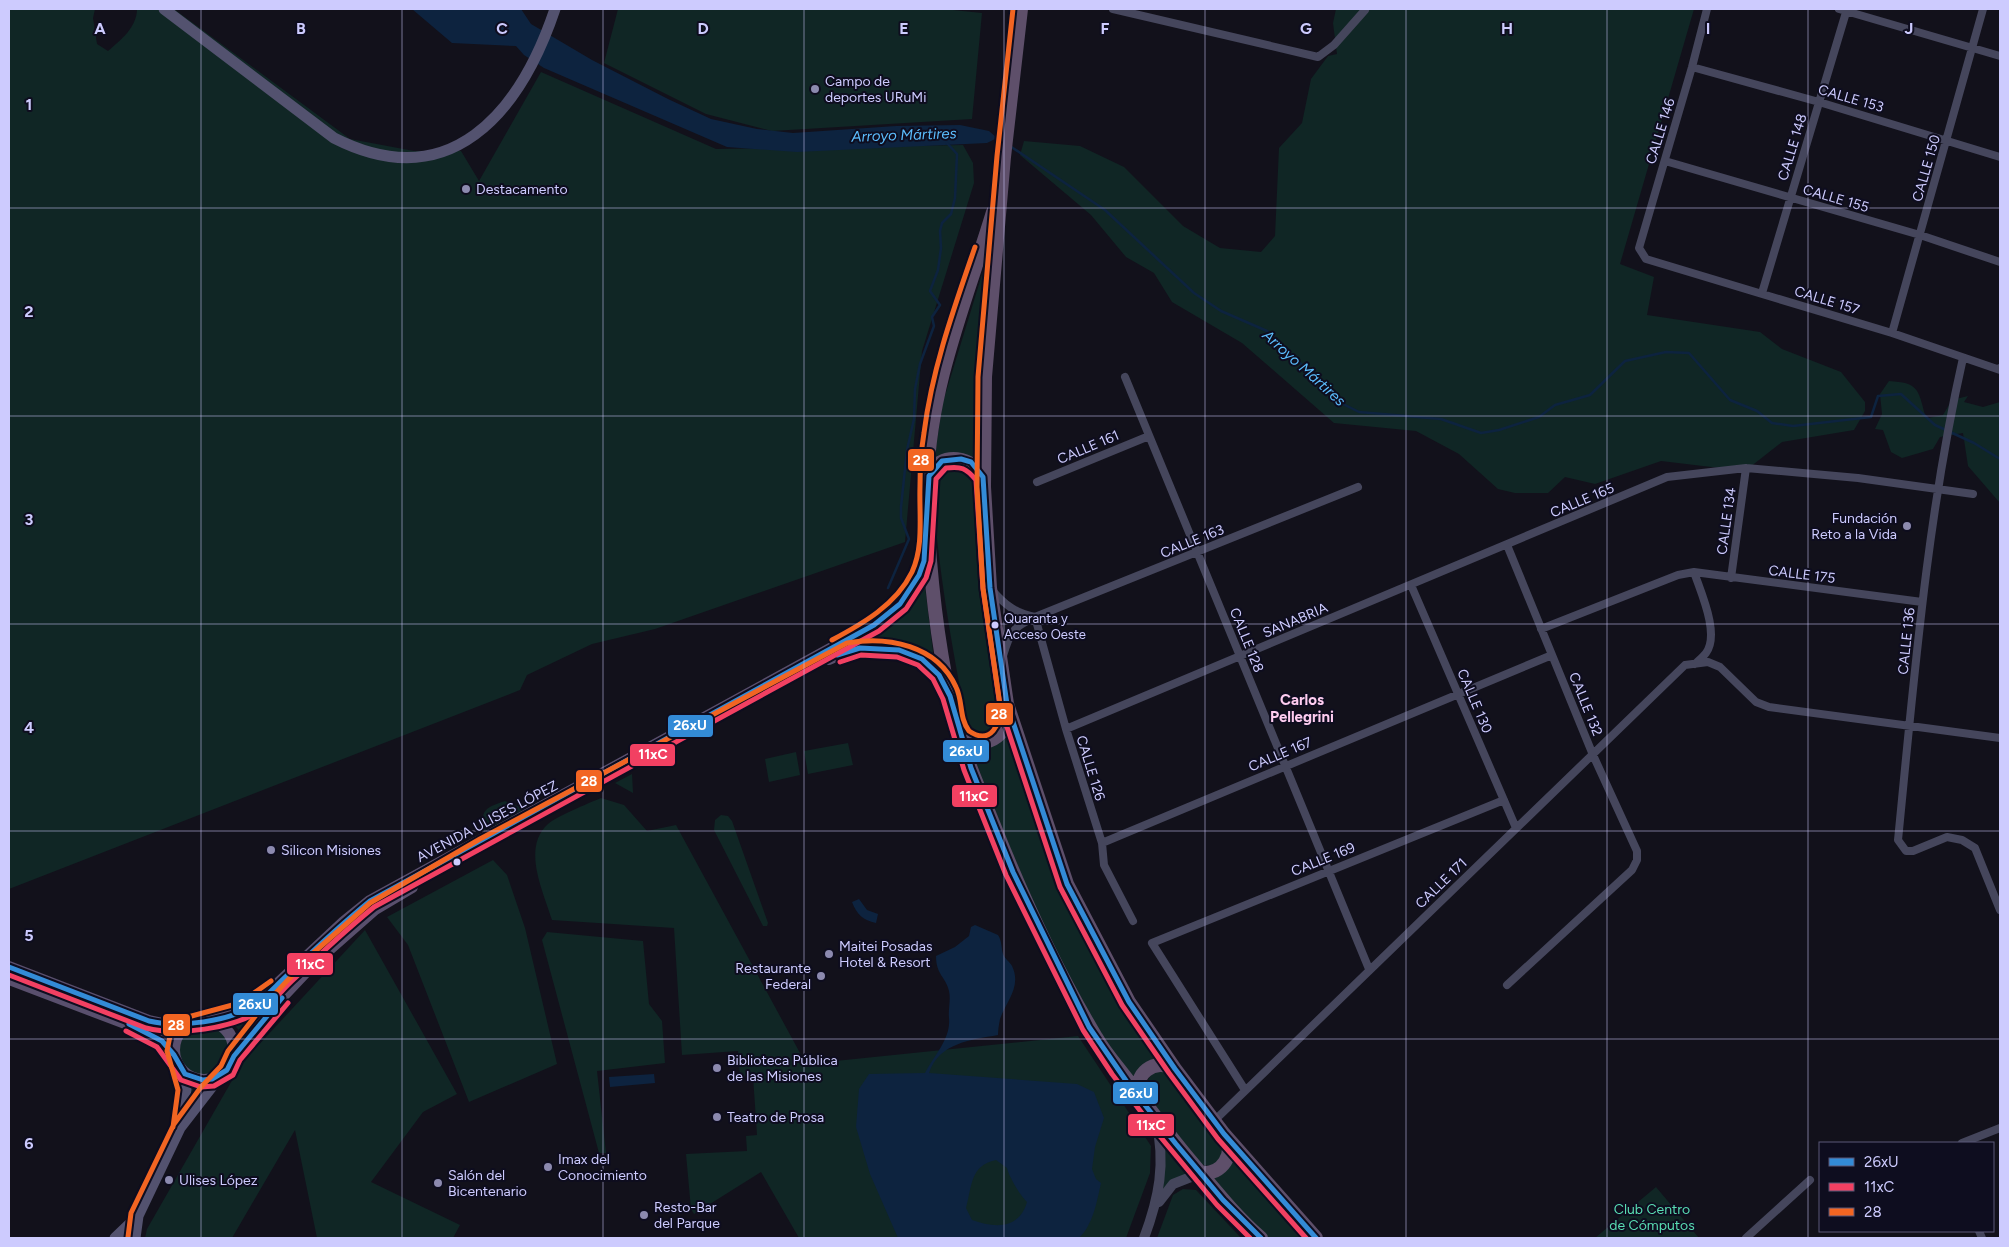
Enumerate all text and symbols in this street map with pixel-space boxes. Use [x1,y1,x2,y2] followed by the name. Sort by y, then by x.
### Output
[94,19,106,38] text: A
[296,19,306,38] text: B
[496,19,508,38] text: C
[697,19,709,38] text: D
[899,19,909,38] text: E
[1101,19,1110,38] text: F
[1300,19,1312,38] text: G
[1501,19,1513,38] text: H
[1706,19,1710,38] text: I
[1905,19,1913,38] text: J
[825,73,926,106] place label: Campo de deportes URuMi
[1816,81,1886,116] street label: CALLE 153
[809,83,821,95] marker: Campo de deportes URuMi
[26,95,32,114] text: 1
[1642,96,1679,166] street label: CALLE 146
[1774,112,1811,183] street label: CALLE 148
[850,124,957,146] water label: Arroyo Mártires
[1909,133,1944,203] street label: CALLE 150
[476,181,568,198] place label: Destacamento
[1801,181,1871,216] street label: CALLE 155
[460,183,472,195] marker: Destacamento
[1792,283,1862,319] street label: CALLE 157
[24,302,34,321] text: 2
[1258,325,1349,410] water label: Arroyo Mártires
[1055,427,1122,468] street label: CALLE 161
[907,448,935,472] line badge: 28
[913,452,929,469] text: 28
[1548,479,1617,521] street label: CALLE 165
[1713,486,1740,556] street label: CALLE 134
[25,510,34,529] text: 3
[1811,510,1897,543] place label: Fundación Reto a la Vida
[1901,520,1913,532] marker: Fundación Reto a la Vida
[1158,521,1227,562] street label: CALLE 163
[1768,562,1836,587] street label: CALLE 175
[1260,599,1331,642] street label: SANABRIA
[1226,605,1267,675] street label: CALLE 128
[1895,607,1918,675] street label: CALLE 136
[1004,611,1086,642] place label: Quaranta y Acceso Oeste
[990,620,1000,630] marker: Quaranta y Acceso Oeste
[1453,666,1496,736] street label: CALLE 130
[1565,670,1606,738] street label: CALLE 132
[1270,691,1334,726] district label: Carlos Pellegrini
[985,702,1014,726] line badge: 28
[991,706,1007,723] text: 28
[667,714,714,738] line badge: 26xU
[673,717,707,734] text: 26xU
[24,718,34,737] text: 4
[1073,733,1109,803] street label: CALLE 126
[1246,733,1315,775] street label: CALLE 167
[942,739,990,763] line badge: 26xU
[629,743,676,767] line badge: 11xC
[949,743,983,760] text: 26xU
[638,746,668,763] text: 11xC
[575,769,603,793] line badge: 28
[581,773,597,790] text: 28
[414,777,561,866] street label: AVENIDA ULISES LÓPEZ
[951,784,998,808] line badge: 11xC
[959,788,989,805] text: 11xC
[1289,839,1358,880] street label: CALLE 169
[281,842,381,859] place label: Silicon Misiones
[265,844,277,856] marker: Silicon Misiones
[1412,855,1471,912] street label: CALLE 171
[452,857,462,867] unlabelled marker
[24,926,34,945] text: 5
[839,938,932,971] place label: Maitei Posadas Hotel & Resort
[823,948,835,960] marker: Maitei Posadas Hotel & Resort
[286,952,334,976] line badge: 11xC
[295,956,325,973] text: 11xC
[735,960,811,993] place label: Restaurante Federal
[815,970,827,982] marker: Restaurante Federal
[232,992,279,1016] line badge: 26xU
[238,996,272,1013] text: 26xU
[162,1013,191,1037] line badge: 28
[168,1017,184,1034] text: 28
[727,1052,838,1085] place label: Biblioteca Pública de las Misiones
[711,1062,723,1074] marker: Biblioteca Pública de las Misiones
[1112,1081,1159,1105] line badge: 26xU
[1119,1085,1153,1102] text: 26xU
[727,1109,824,1126] place label: Teatro de Prosa
[711,1111,723,1123] marker: Teatro de Prosa
[1127,1113,1175,1137] line badge: 11xC
[1136,1117,1166,1134] text: 11xC
[24,1134,34,1153] text: 6
[1819,1142,1994,1232] legend
[558,1151,647,1184] place label: Imax del Conocimiento
[1864,1153,1899,1171] text: 26xU
[542,1161,554,1173] marker: Imax del Conocimiento
[448,1167,527,1200] place label: Salón del Bicentenario
[179,1172,258,1189] place label: Ulises López
[163,1174,175,1186] marker: Ulises López
[432,1177,444,1189] marker: Salón del Bicentenario
[1864,1178,1895,1196] text: 11xC
[654,1199,720,1232] place label: Resto-Bar del Parque
[1609,1201,1695,1234] park label: Club Centro de Cómputos
[1864,1203,1882,1221] text: 28
[638,1209,650,1221] marker: Resto-Bar del Parque

